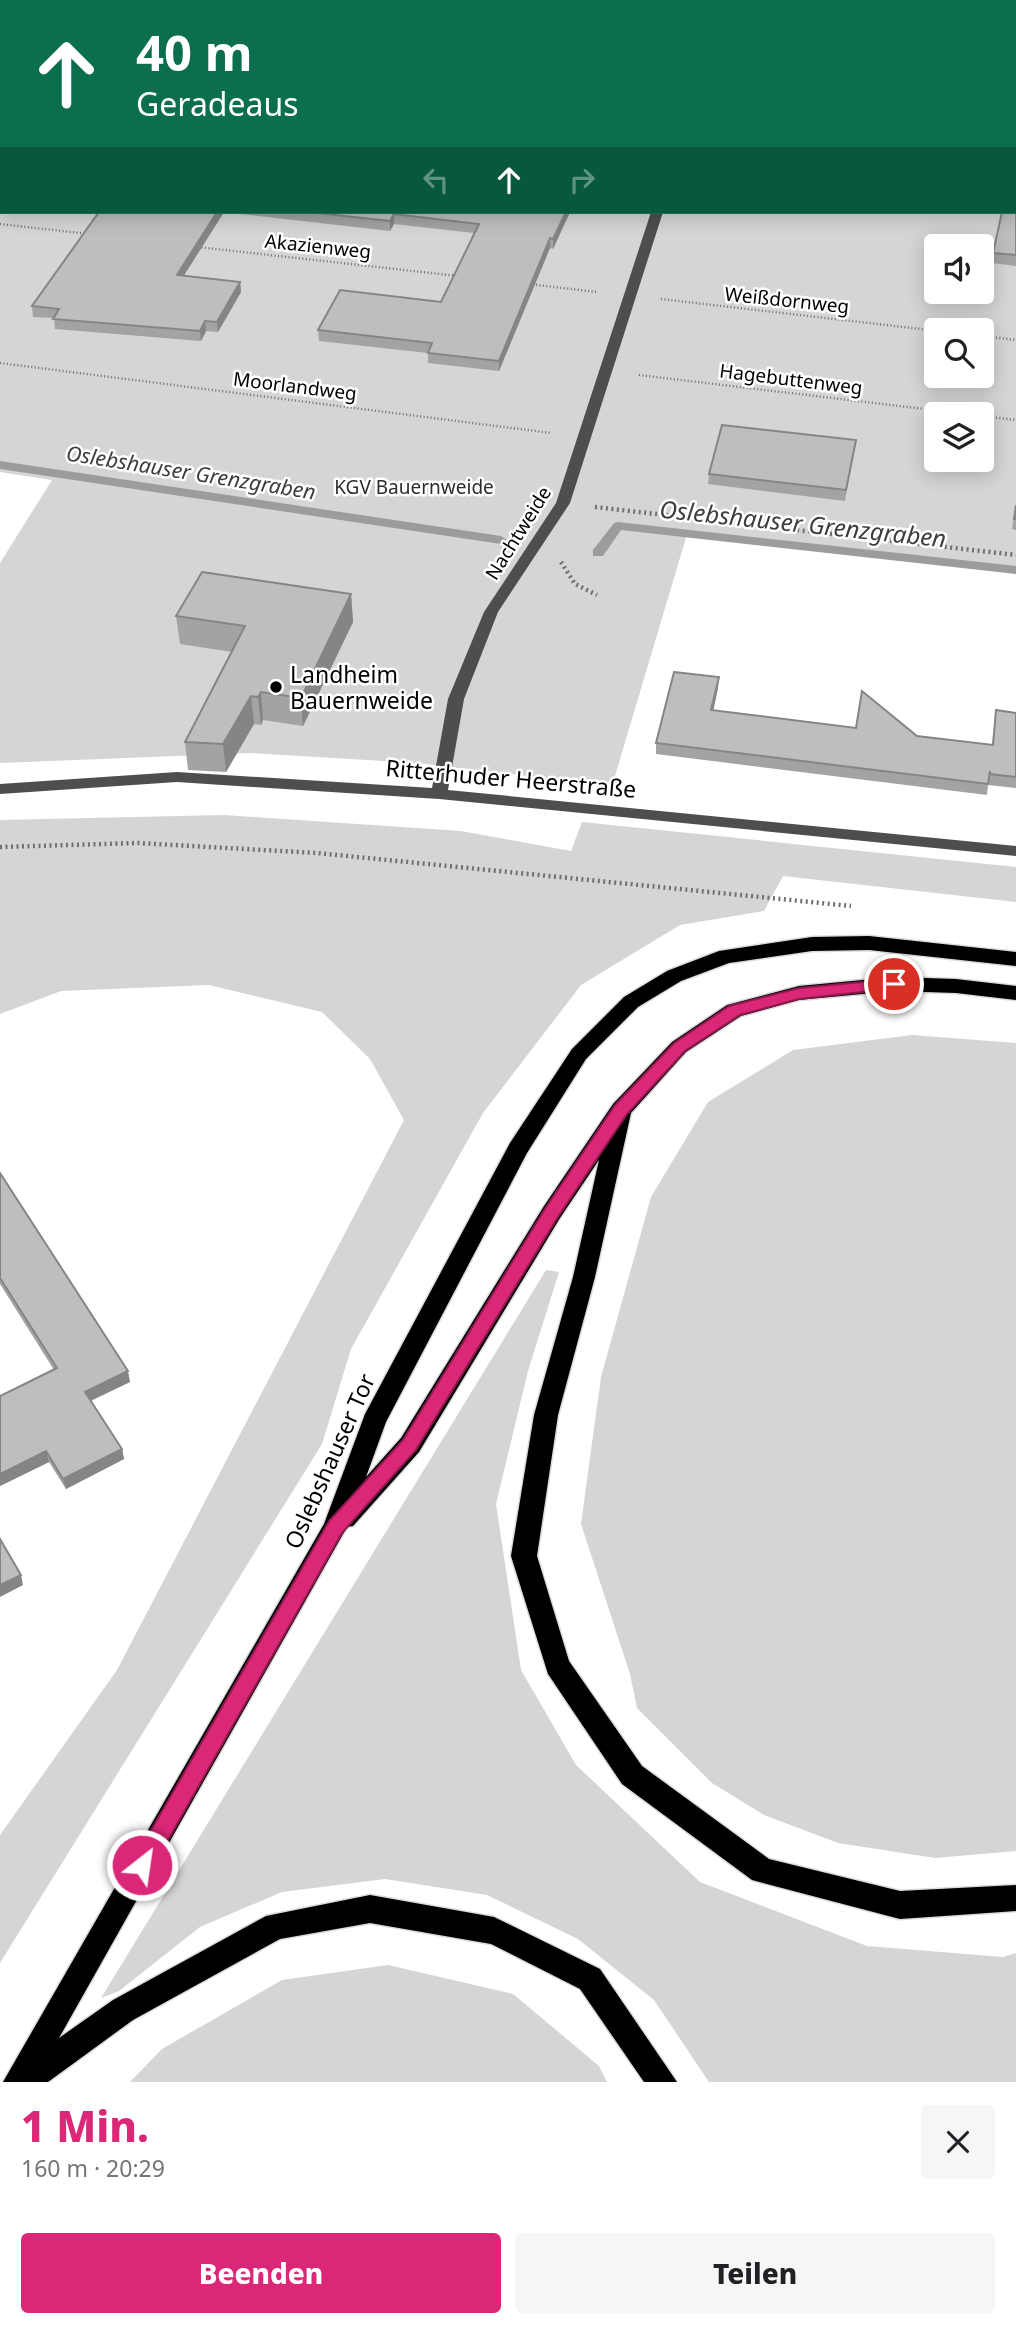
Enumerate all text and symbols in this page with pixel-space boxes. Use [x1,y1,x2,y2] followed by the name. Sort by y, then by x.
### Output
[136,19,253,85] text: 40 m
[21,28,112,119] icon: ahead
[136,82,299,125] text: Geradeaus
[417,161,455,199] icon: left
[490,161,528,199] icon: ahead
[563,161,601,199] icon: right
[264,228,372,264] street label: Akazienweg
[924,234,994,472] map controls
[924,234,994,304] button: sound
[723,281,851,319] street label: Weißdornweg
[924,318,994,388] button: search
[718,357,864,401] street label: Hagebuttenweg
[232,366,358,406] street label: Moorlandweg
[924,402,994,472] button: layers
[64,438,318,506] water label: Oslebshauser Grenzgraben
[334,474,494,500] park label: KGV Bauernweide
[479,481,557,585] street label: Nachtweide
[658,492,948,554] water label: Oslebshauser Grenzgraben
[290,658,433,716] place label: Landheim Bauernweide
[268,679,284,695] marker: Landheim Bauernweide
[384,751,638,805] street label: Ritterhuder Heerstraße
[864,954,924,1014] pin
[875,965,913,1003] icon: arrive
[276,1368,382,1554] street label: Oslebshauser Tor
[105,1828,179,1902] position arrow
[21,2097,149,2154] text: 1 Min.
[921,2105,995,2179] button: close
[21,2152,165,2184] text: 160 m · 20:29
[21,2233,501,2313] button: Beenden
[515,2233,995,2313] button: Teilen

